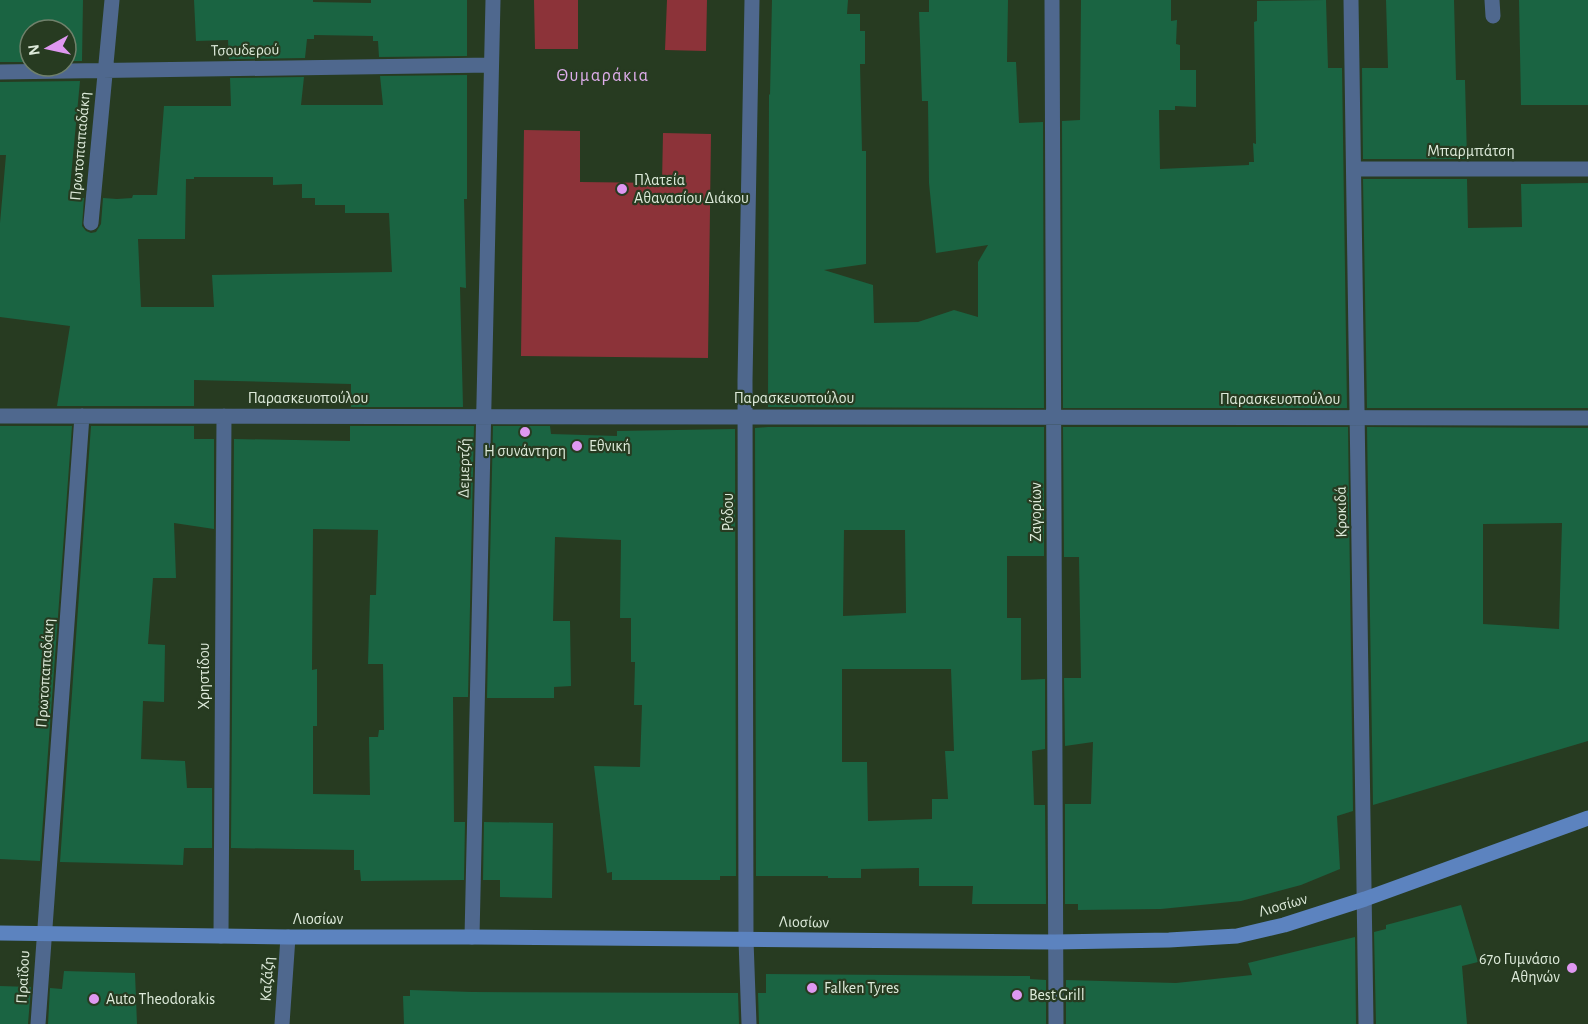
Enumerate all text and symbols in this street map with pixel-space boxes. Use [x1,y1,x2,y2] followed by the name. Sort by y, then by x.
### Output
[18,18,78,78] north arrow
[211,41,279,59] street label: Τσουδερού
[25,43,43,57] text: N
[556,67,650,85] district label: Θυμαράκια
[67,91,93,201] street label: Πρωτοπαπαδάκη
[1427,143,1515,159] street label: Μπαρμπάτση
[634,172,749,206] place label: Πλατεία Αθανασίου Διάκου
[615,182,629,196] marker: Πλατεία Αθανασίου Διάκου
[248,390,368,406] street label: Παρασκευοπούλου
[734,390,854,406] street label: Παρασκευοπούλου
[1220,391,1340,407] street label: Παρασκευοπούλου
[518,425,532,439] marker: Η συνάντηση
[455,438,473,498] street label: Δεμερτζή
[589,438,631,454] place label: Εθνική
[570,439,584,453] marker: Εθνική
[484,443,566,459] place label: Η συνάντηση
[1028,482,1044,542] street label: Ζαγορίων
[1333,486,1349,538] street label: Κροκιδά
[720,493,736,531] street label: Ρόδου
[33,618,57,728] street label: Πρωτοπαπαδάκη
[196,643,212,709] street label: Χρηστίδου
[1257,890,1310,920] street label: Λιοσίων
[293,911,343,927] street label: Λιοσίων
[779,914,830,930] street label: Λιοσίων
[14,950,32,1004] street label: Πραΐδου
[1479,951,1560,985] place label: 67ο Γυμνάσιο Αθηνών
[257,956,277,1002] street label: Καζάζη
[1565,961,1579,975] marker: 67ο Γυμνάσιο Αθηνών
[824,980,899,997] place label: Falken Tyres
[805,981,819,995] marker: Falken Tyres
[1029,987,1085,1003] place label: Best Grill
[1010,988,1024,1002] marker: Best Grill
[106,991,215,1007] place label: Auto Theodorakis
[87,992,101,1006] marker: Auto Theodorakis

